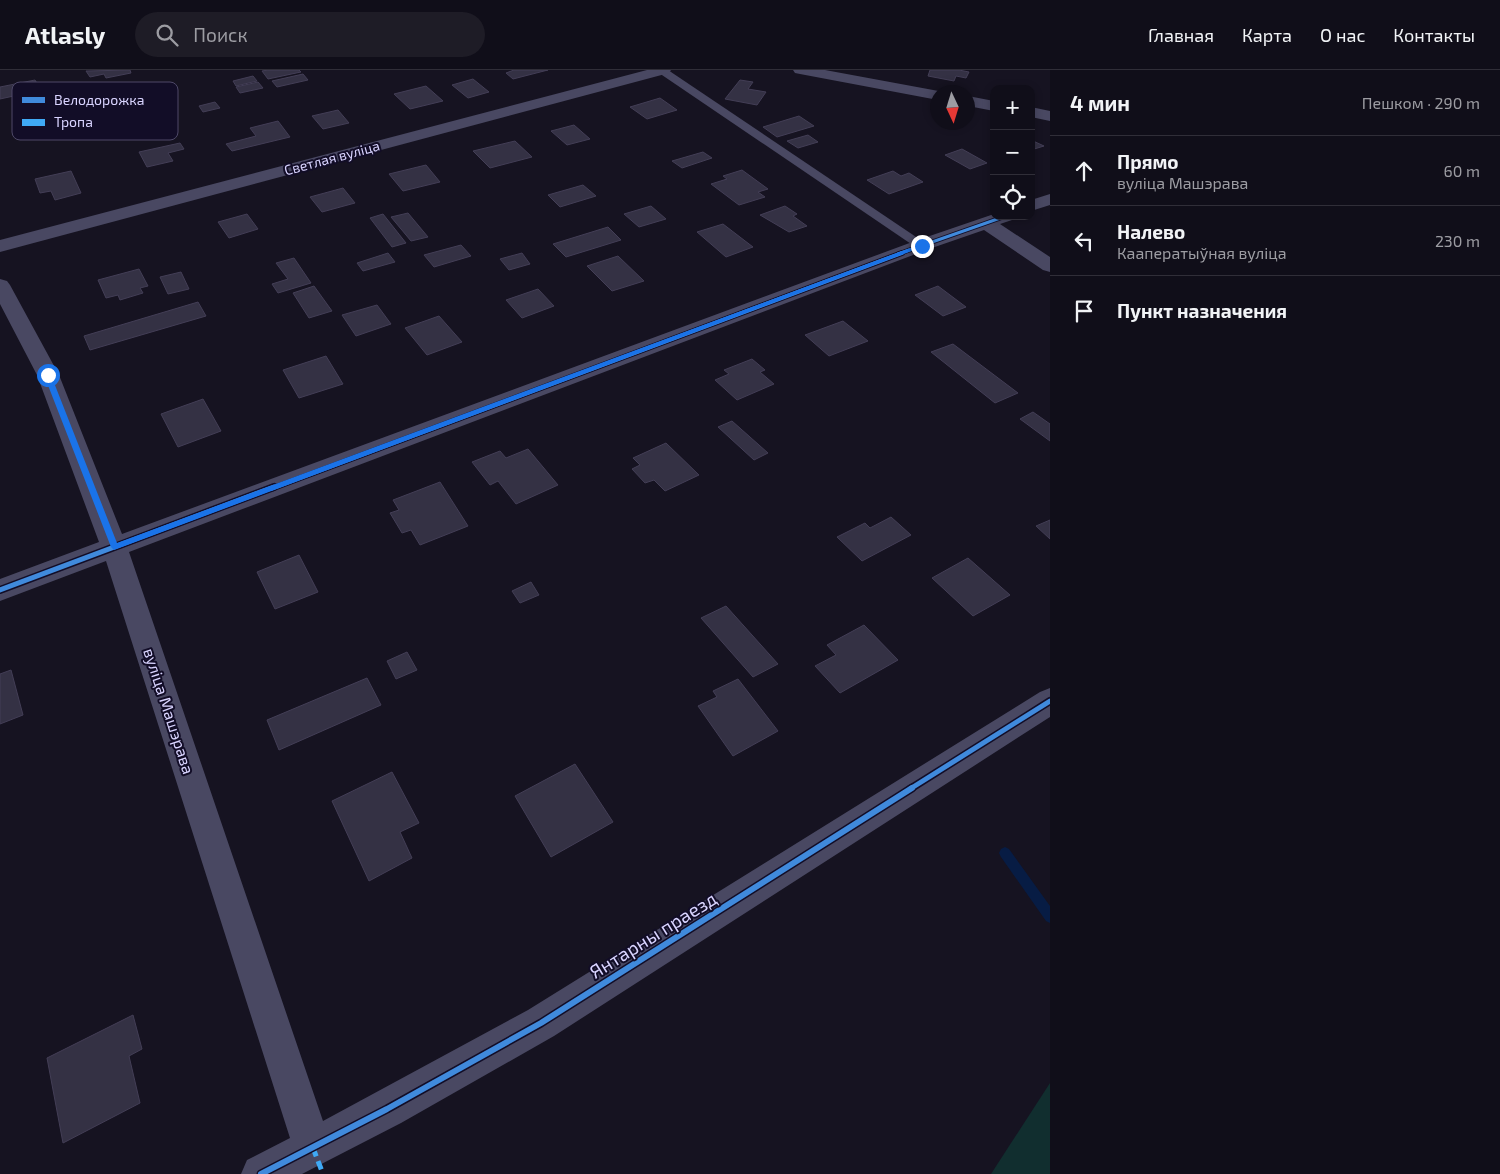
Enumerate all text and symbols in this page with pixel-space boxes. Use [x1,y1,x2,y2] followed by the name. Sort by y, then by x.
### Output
[135,12,485,57] search box
[25,20,105,49] text: Atlasly
[153,21,181,49] icon: search
[193,23,248,46] text: Поиск
[1148,24,1214,46] text: Главная
[1242,24,1292,46] text: Карта
[1320,24,1365,46] text: О нас
[1393,24,1475,46] text: Контакты
[12,82,178,140] legend
[930,85,975,130] north arrow
[990,85,1035,220] map controls
[990,85,1035,130] button: +
[1070,90,1130,115] text: 4 мин
[54,91,144,108] text: Велодорожка
[1362,93,1480,112] text: Пешком · 290 m
[54,113,93,130] text: Тропа
[990,130,1035,175] button: −
[282,137,382,178] street label: Светлая вуліца
[1117,150,1179,173] text: Прямо
[1070,157,1098,185] icon: ahead
[1444,161,1480,180] text: 60 m
[1117,173,1248,192] text: вуліца Машэрава
[990,175,1035,220] button: locate
[1117,220,1185,243] text: Налево
[1070,227,1098,255] icon: left
[1435,231,1480,250] text: 230 m
[911,235,934,258] route end
[1117,243,1287,262] text: Кааператыўная вуліца
[1070,297,1098,325] icon: arrive
[1117,299,1287,322] text: Пункт назначения
[37,364,60,387] route start
[139,645,199,777] street label: вуліца Машэрава
[585,886,721,983] street label: Янтарны праезд

